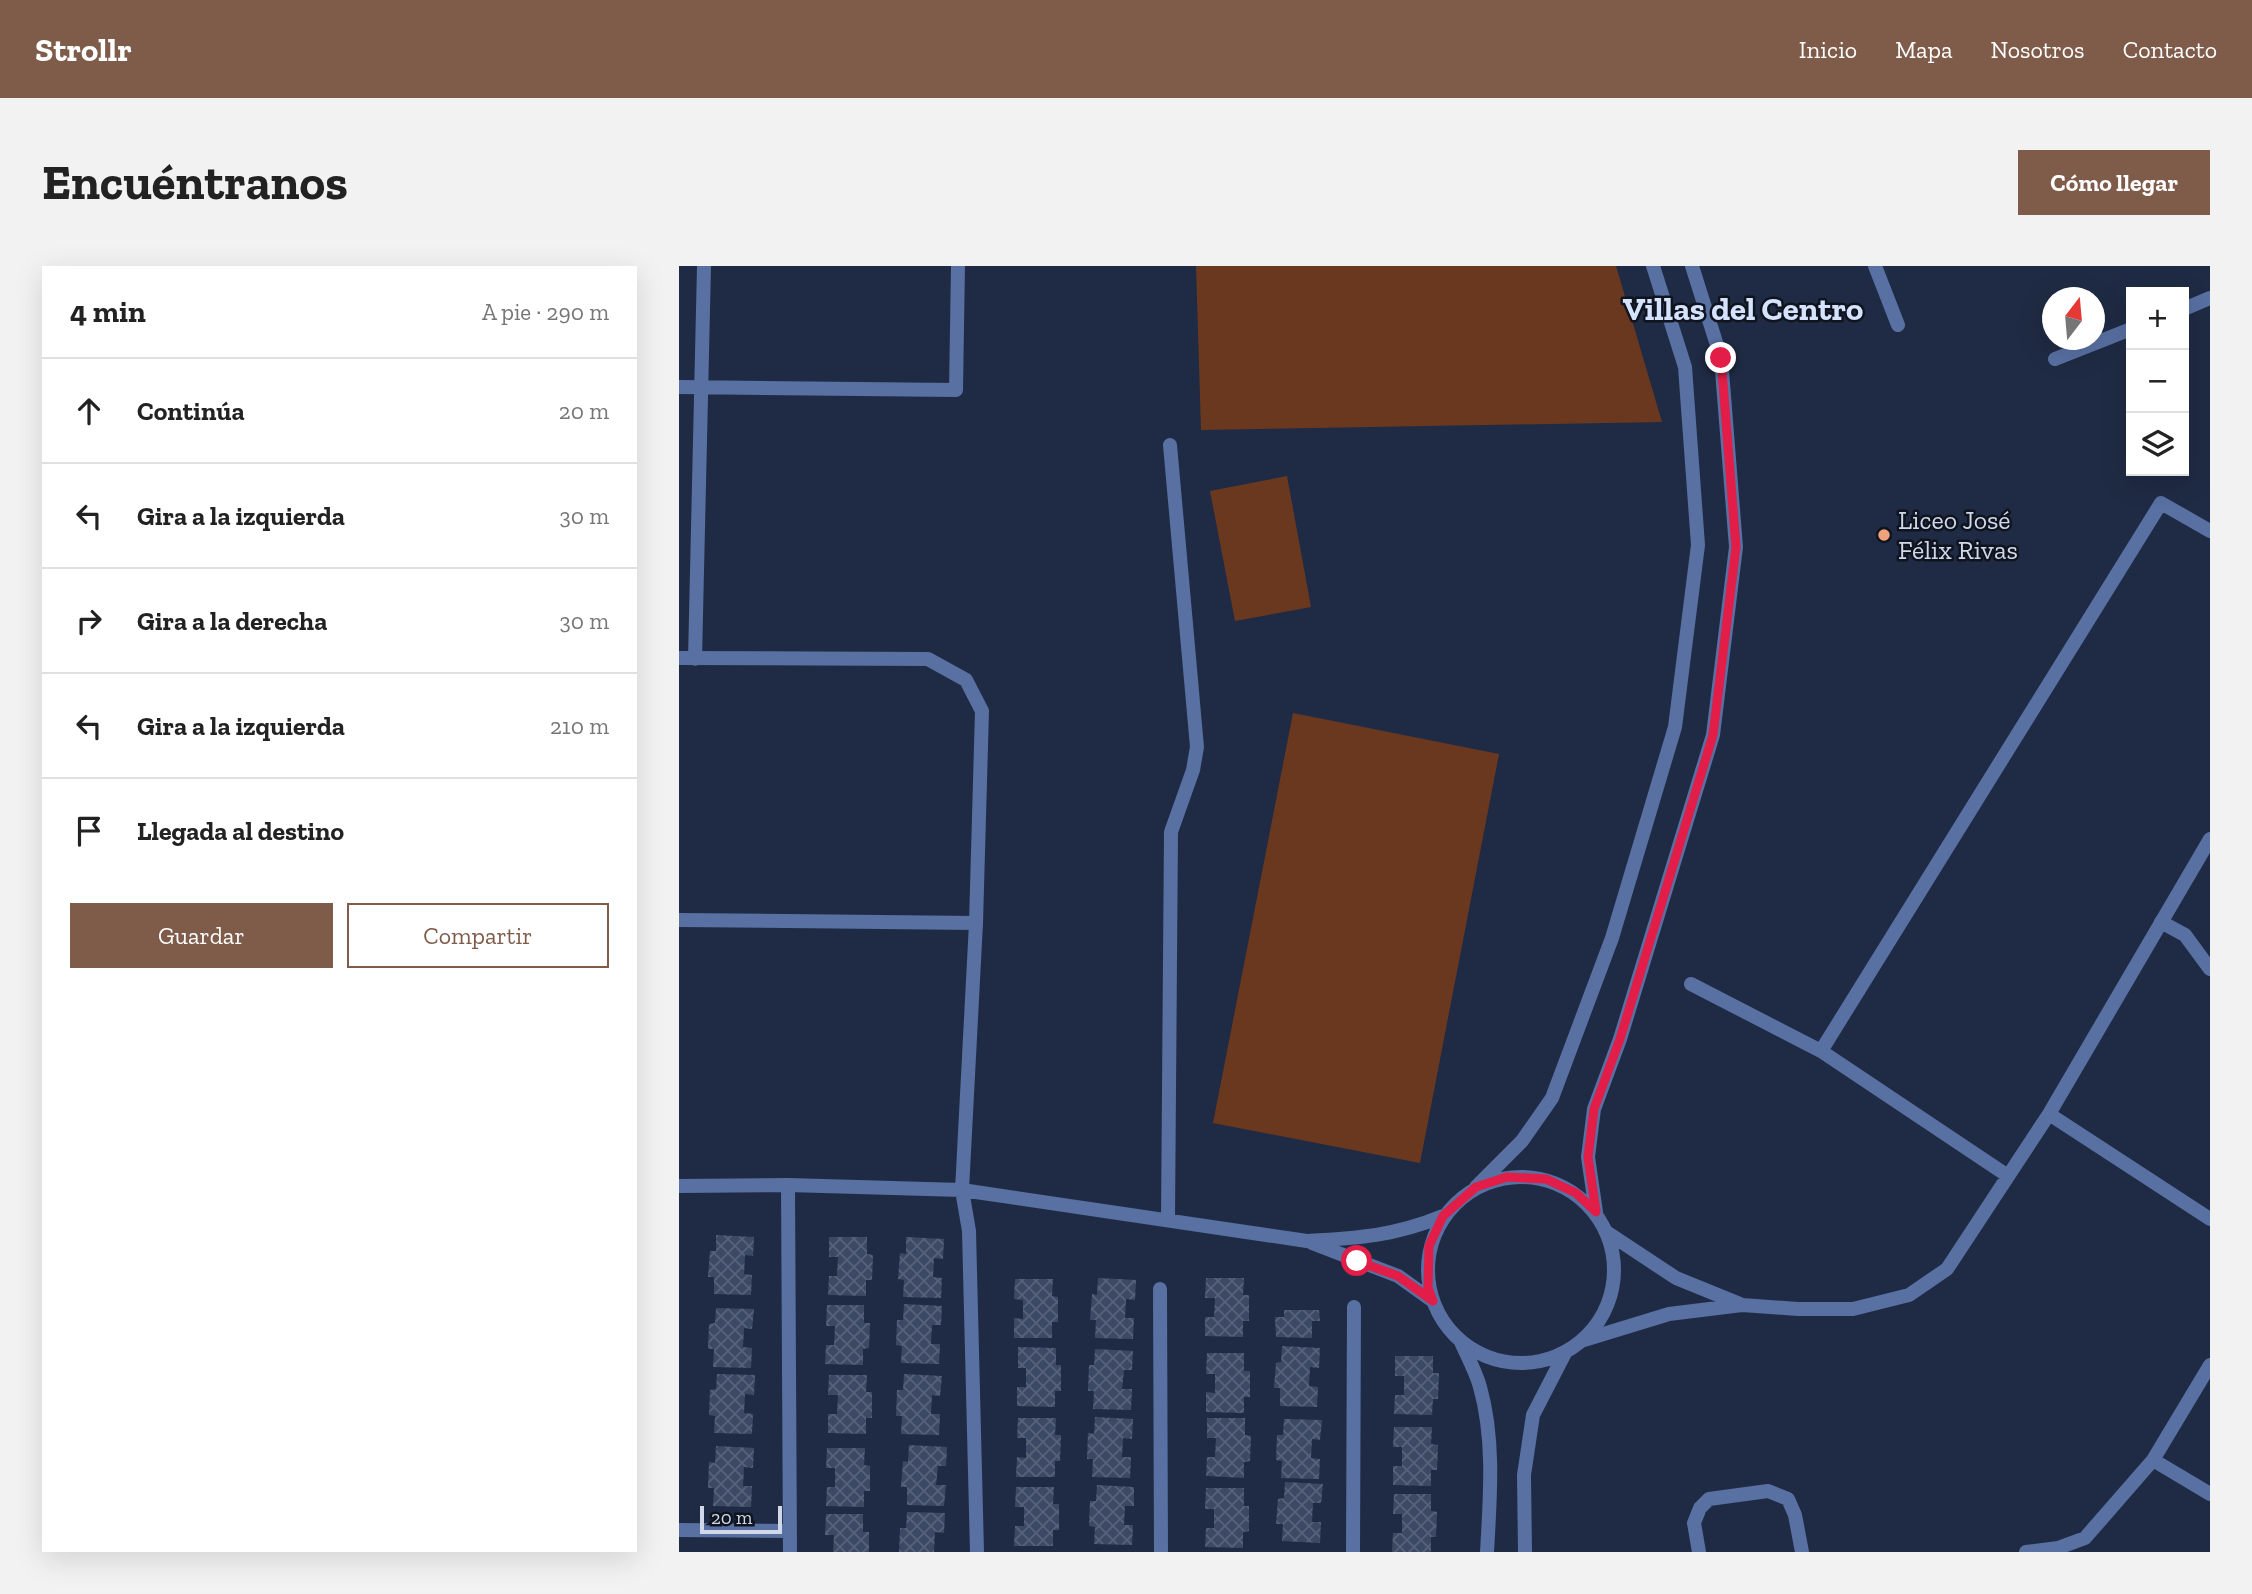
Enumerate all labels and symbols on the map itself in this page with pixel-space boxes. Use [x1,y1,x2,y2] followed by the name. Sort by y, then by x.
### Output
[2042,287,2105,350] north arrow
[1623,289,1863,328] district label: Villas del Centro
[1705,342,1736,373] route end
[1898,504,2018,566] place label: Liceo José Félix Rivas
[1876,527,1892,543] marker: Liceo José Félix Rivas
[1341,1245,1372,1276] route start
[700,1503,782,1535] scale bar

